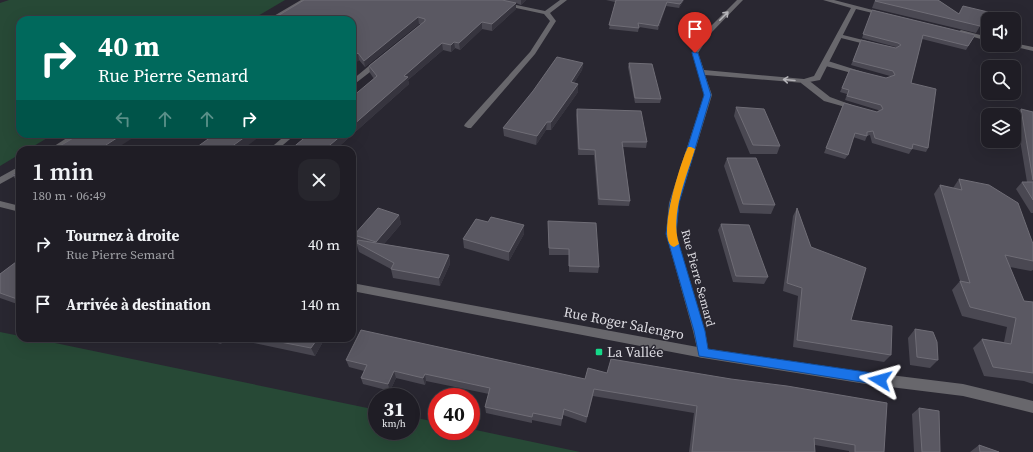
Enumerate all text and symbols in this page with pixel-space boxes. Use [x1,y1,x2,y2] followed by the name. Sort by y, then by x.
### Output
[719,11,729,21] one-way arrow
[678,12,712,53] pin
[981,12,1021,148] map controls
[981,12,1021,52] button: sound
[684,18,706,40] icon: arrive
[98,27,160,65] text: 40 m
[32,32,84,84] icon: right
[981,60,1021,100] button: search
[98,63,248,88] text: Rue Pierre Semard
[783,76,796,84] one-way arrow
[112,108,134,130] icon: left
[154,108,176,130] icon: ahead
[196,108,218,130] icon: ahead
[238,108,260,130] icon: right
[981,108,1021,148] button: layers
[32,155,94,188] text: 1 min
[298,159,340,201] button: close
[32,187,106,204] text: 180 m · 06:49
[66,225,179,246] text: Tournez à droite
[677,228,719,329] street label: Rue Pierre Semard
[32,233,54,255] icon: right
[308,234,340,255] text: 40 m
[66,246,175,263] text: Rue Pierre Semard
[32,293,54,315] icon: arrive
[66,294,211,315] text: Arrivée à destination
[300,294,340,315] text: 140 m
[562,302,686,345] street label: Rue Roger Salengro
[607,342,663,362] place label: La Vallée
[594,347,604,357] marker: La Vallée
[859,359,901,401] position arrow
[428,388,480,440] speed limit sign: 40
[383,395,405,423] text: 31
[382,417,406,430] text: km/h

